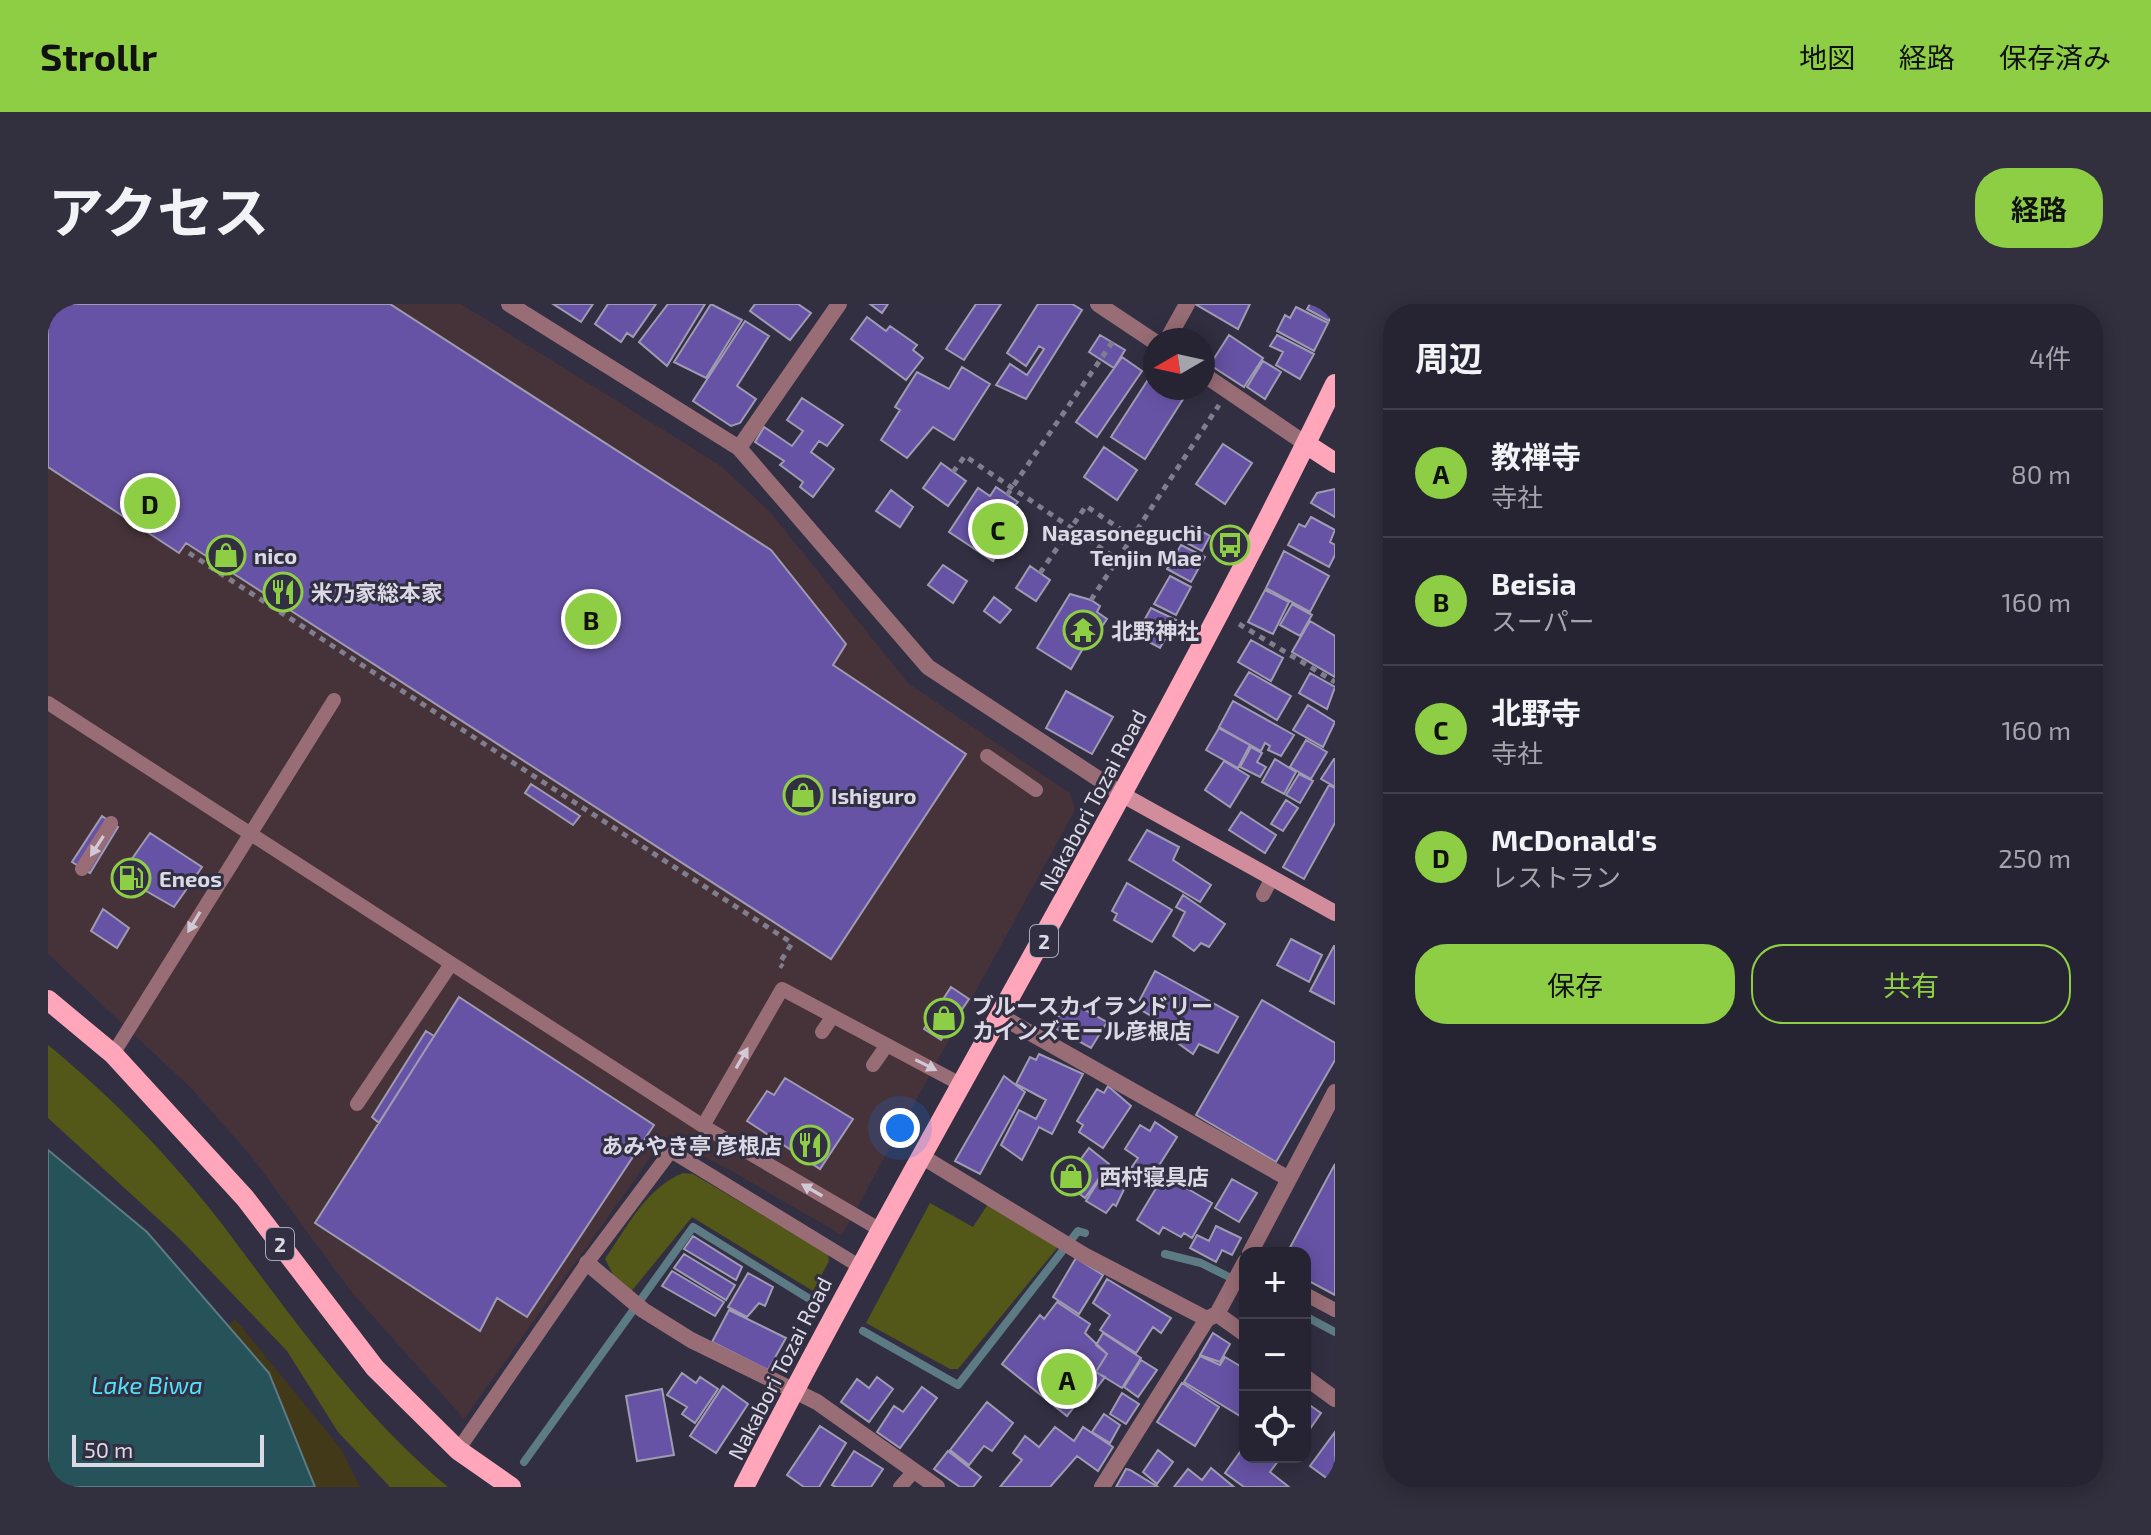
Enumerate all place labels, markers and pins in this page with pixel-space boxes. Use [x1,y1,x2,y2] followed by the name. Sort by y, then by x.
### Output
[124,473,176,533] pin: D
[972,499,1024,559] pin: C
[1042,519,1202,570] place label: Nagasoneguchi Tenjin Mae
[1209,524,1251,566] bus stop icon: Nagasoneguchi Tenjin Mae
[205,534,247,576] shop icon: nico
[254,542,297,568] place label: nico
[262,571,304,613] restaurant icon: 米乃家総本家
[311,579,443,605] place label: 米乃家総本家
[565,589,617,649] pin: B
[1062,609,1104,651] temple icon: 北野神社
[1111,617,1199,643] place label: 北野神社
[782,774,824,816] shop icon: Ishiguro
[831,782,916,808] place label: Ishiguro
[110,857,152,899] fuel station icon: Eneos
[159,865,222,891] place label: Eneos
[972,992,1213,1043] place label: ブルースカイランドリー カインズモール彦根店
[923,997,965,1039] shop icon: ブルースカイランドリー カインズモール彦根店
[789,1124,831,1166] restaurant icon: あみやき亭 彦根店
[601,1132,782,1158] place label: あみやき亭 彦根店
[1050,1155,1092,1197] shop icon: 西村寝具店
[1099,1163,1209,1189] place label: 西村寝具店
[1041,1349,1093,1409] pin: A

